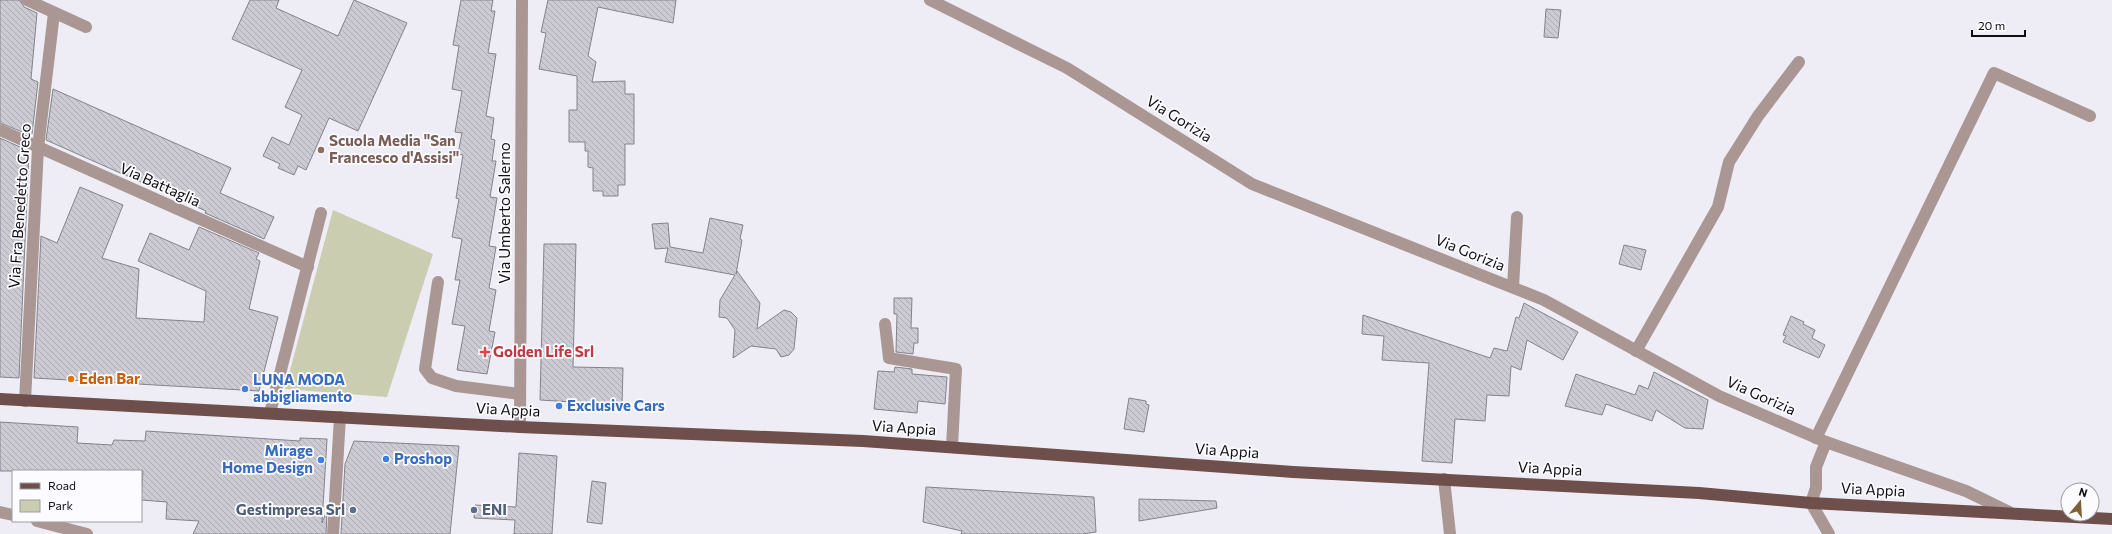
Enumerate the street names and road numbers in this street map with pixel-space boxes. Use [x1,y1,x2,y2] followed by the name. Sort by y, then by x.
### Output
[1143,91,1216,145] street label: Via Gorizia
[4,123,34,289] street label: Via Fra Benedetto Greco
[495,142,513,284] street label: Via Umberto Salerno
[117,158,203,210] street label: Via Battaglia
[1433,230,1508,274] street label: Via Gorizia
[1724,372,1799,418] street label: Via Gorizia
[475,398,541,420] street label: Via Appia
[871,416,937,438] street label: Via Appia
[1194,439,1260,461] street label: Via Appia
[1517,457,1583,479] street label: Via Appia
[1840,478,1906,500] street label: Via Appia

